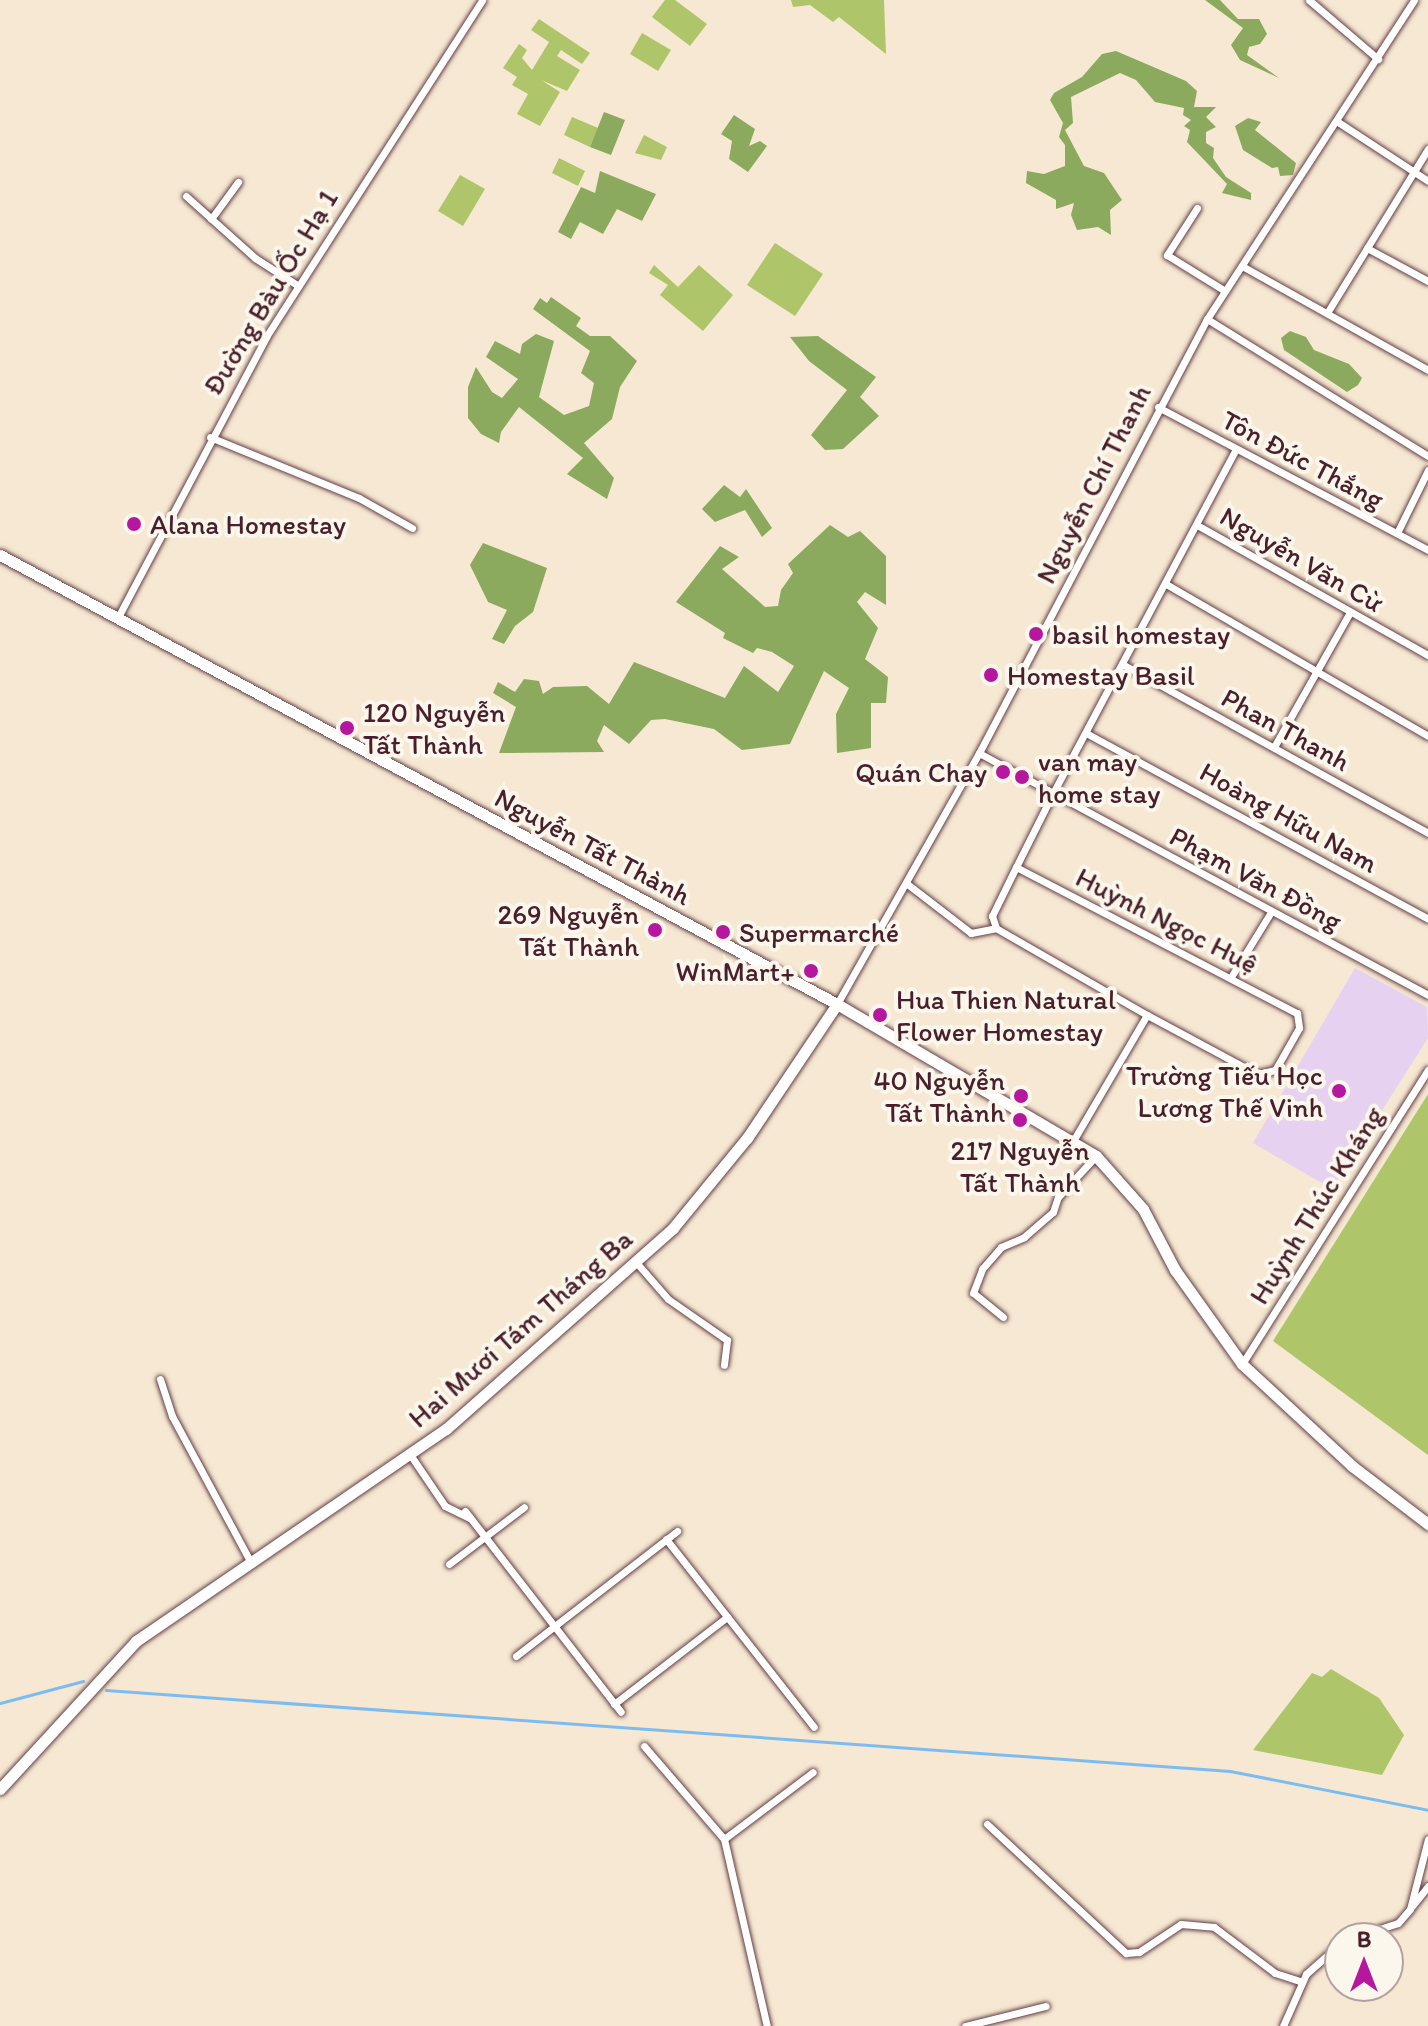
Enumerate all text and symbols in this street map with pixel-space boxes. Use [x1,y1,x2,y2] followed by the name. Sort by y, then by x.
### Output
[195,183,345,401] street label: Đường Bàu Ốc Hạ 1
[1028,379,1158,589] street label: Nguyễn Chí Thanh
[1216,402,1390,516] street label: Tôn Đức Thắng
[1214,498,1390,620] street label: Nguyễn Văn Cừ
[150,507,347,541] place label: Alana Homestay
[125,515,143,533] marker: Alana Homestay
[1052,617,1231,651] place label: basil homestay
[1027,625,1045,643] marker: basil homestay
[1007,658,1195,692] place label: Homestay Basil
[982,666,1000,684] marker: Homestay Basil
[1216,680,1356,778] street label: Phan Thanh
[363,695,505,761] place label: 120 Nguyễn Tất Thành
[338,719,356,737] marker: 120 Nguyễn Tất Thành
[1038,744,1160,810] place label: van may home stay
[1194,754,1384,880] street label: Hoàng Hữu Nam
[854,755,987,789] place label: Quán Chay
[994,763,1012,781] marker: Quán Chay
[1013,768,1031,786] marker: van may home stay
[489,780,697,912] street label: Nguyễn Tất Thành
[1164,818,1348,938] street label: Phạm Văn Đồng
[1071,860,1263,980] street label: Huỳnh Ngọc Huệ
[497,897,639,963] place label: 269 Nguyễn Tất Thành
[739,915,899,949] place label: Supermarché
[646,921,664,939] marker: 269 Nguyễn Tất Thành
[714,923,732,941] marker: Supermarché
[676,954,795,988] place label: WinMart+
[802,962,820,980] marker: WinMart+
[896,982,1116,1048] place label: Hua Thien Natural Flower Homestay
[871,1006,889,1024] marker: Hua Thien Natural Flower Homestay
[1126,1058,1323,1124] place label: Trường Tiếu Học Lương Thế Vinh
[874,1063,1005,1129] place label: 40 Nguyễn Tất Thành
[1330,1082,1348,1100] marker: Trường Tiếu Học Lương Thế Vinh
[1012,1087,1030,1105] marker: 40 Nguyễn Tất Thành
[1242,1100,1390,1310] street label: Huỳnh Thúc Kháng
[1011,1111,1029,1129] marker: 217 Nguyễn Tất Thành
[951,1133,1089,1199] place label: 217 Nguyễn Tất Thành
[402,1222,638,1434] street label: Hai Mươi Tám Tháng Ba
[1324,1922,1404,2002] north arrow
[1357,1926,1371,1953] text: B

